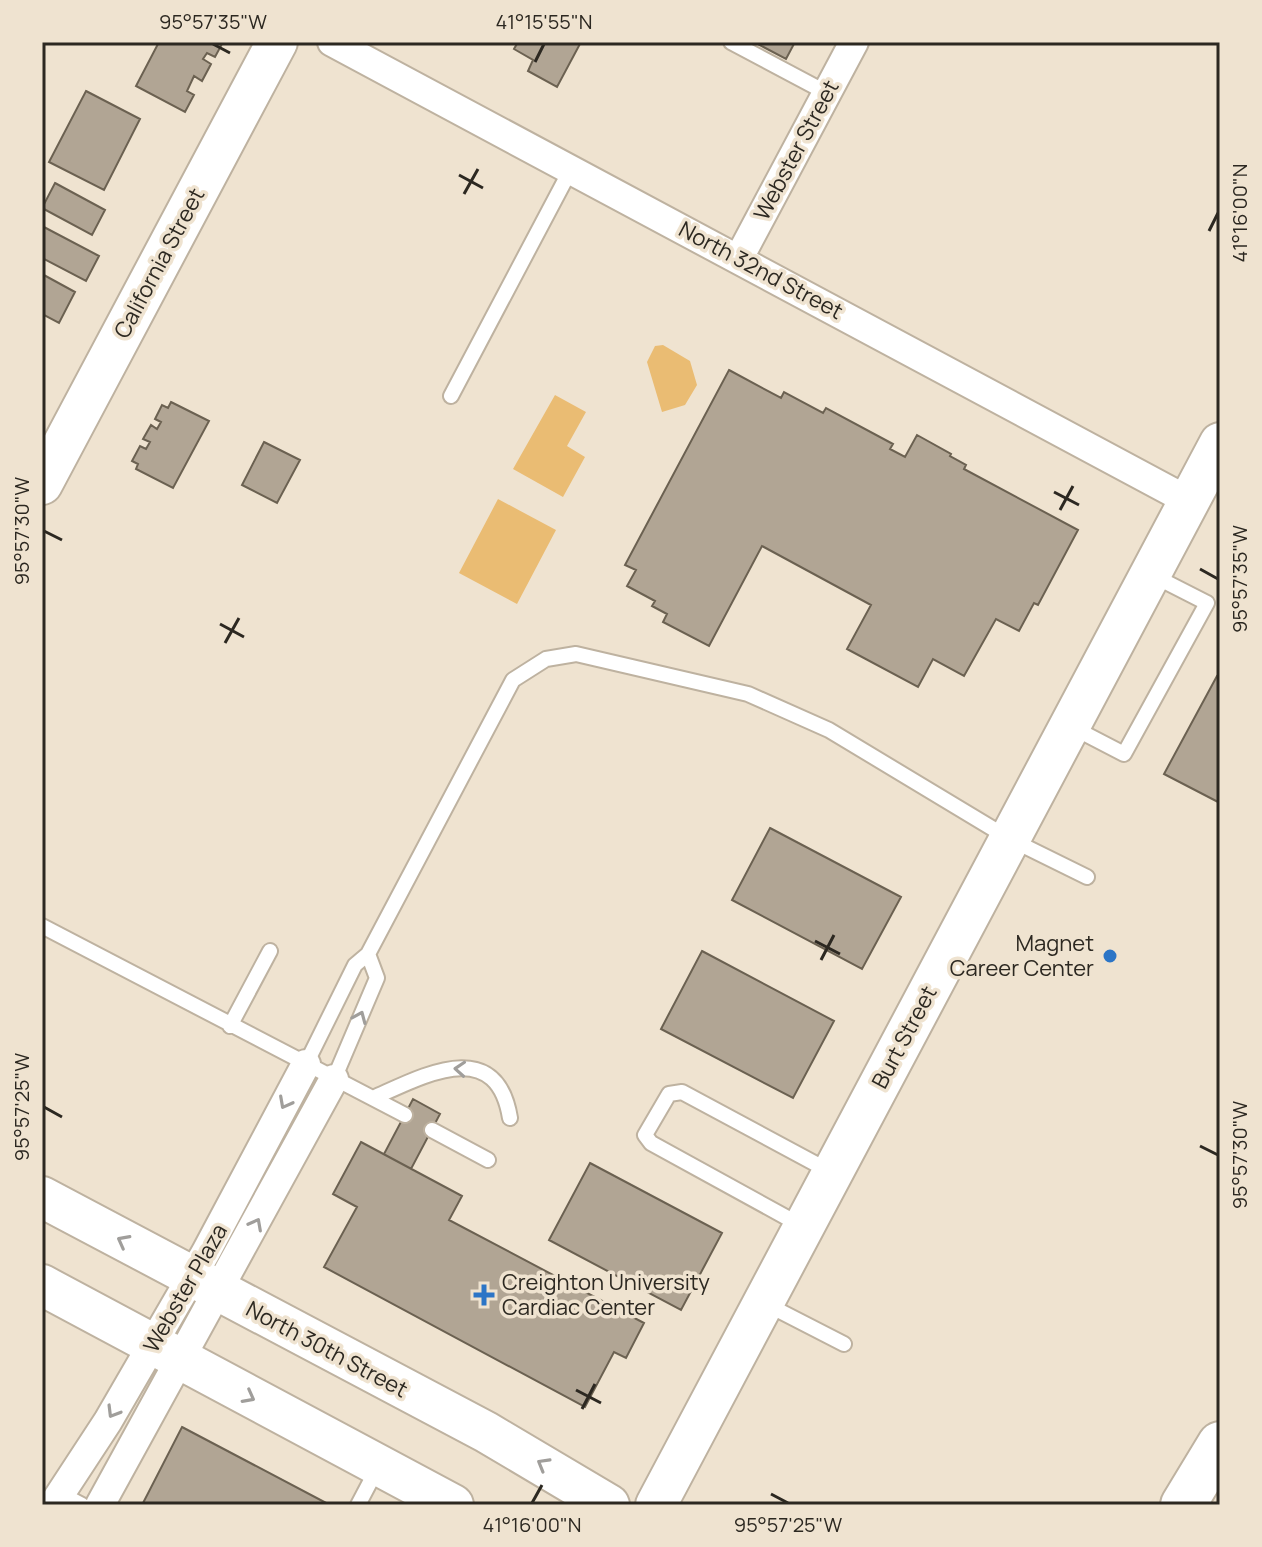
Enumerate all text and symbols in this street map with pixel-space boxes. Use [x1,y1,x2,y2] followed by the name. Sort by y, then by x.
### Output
[159,8,267,35] text: 95°57'35"W
[496,8,592,35] text: 41°15'55"N
[746,74,846,225] street label: Webster Street
[1226,164,1253,263] text: 41°16'00"N
[107,183,211,343] street label: California Street
[674,214,849,326] street label: North 32nd Street
[8,476,35,585] text: 95°57'30"W
[1226,525,1253,633] text: 95°57'35"W
[950,928,1094,983] place label: Magnet Career Center
[1101,947,1119,965] marker: Magnet Career Center
[864,980,944,1094] street label: Burt Street
[351,1010,367,1025] one-way arrow
[8,1053,35,1161] text: 95°57'25"W
[453,1061,466,1078] one-way arrow
[280,1094,295,1109] one-way arrow
[1226,1100,1253,1209] text: 95°57'30"W
[136,1218,234,1358] street label: Webster Plaza
[246,1218,262,1232] one-way arrow
[116,1235,131,1250] one-way arrow
[502,1267,710,1322] place label: Creighton University Cardiac Center
[473,1284,495,1306] marker: Creighton University Cardiac Center
[241,1294,413,1404] street label: North 30th Street
[241,1387,256,1402] one-way arrow
[107,1403,123,1418] one-way arrow
[537,1458,552,1474] one-way arrow
[483,1511,582,1538] text: 41°16'00"N
[734,1511,842,1538] text: 95°57'25"W

